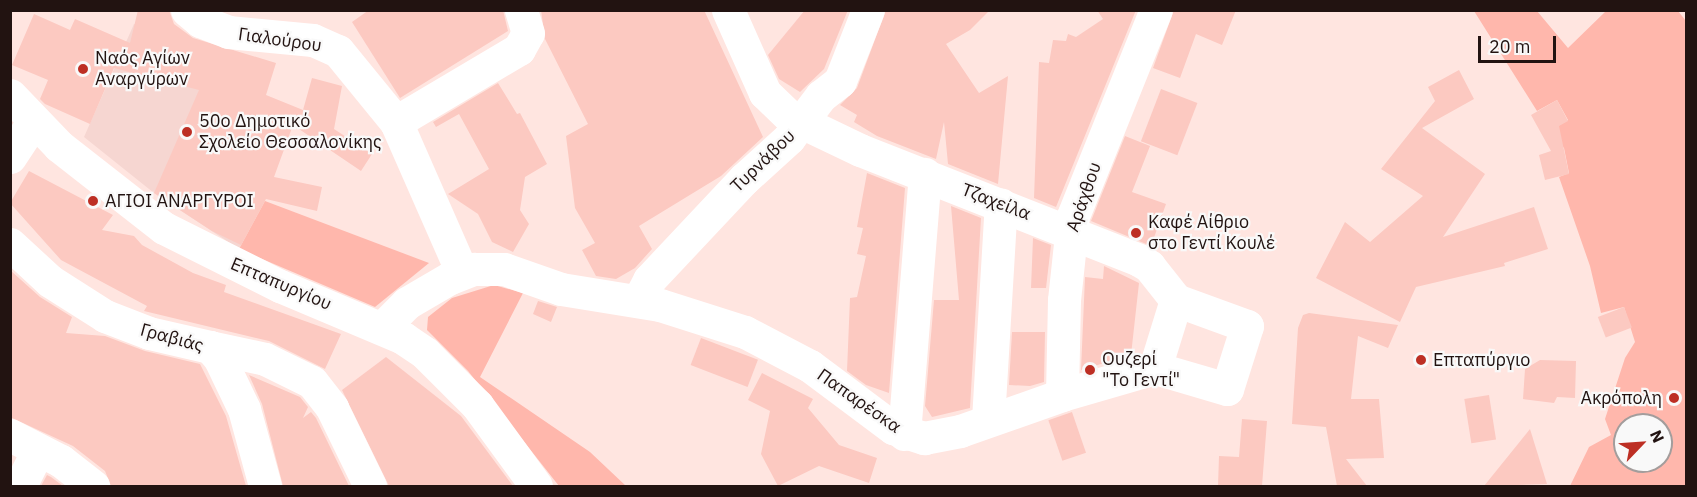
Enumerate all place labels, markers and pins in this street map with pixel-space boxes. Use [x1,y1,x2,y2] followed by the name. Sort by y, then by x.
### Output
[95,48,190,90] place label: Ναός Αγίων Αναργύρων
[76,62,90,76] marker: Ναός Αγίων Αναργύρων
[199,111,382,154] place label: 50ο Δημοτικό Σχολείο Θεσσαλονίκης
[180,125,194,139] marker: 50ο Δημοτικό Σχολείο Θεσσαλονίκης
[105,190,254,212] place label: ΑΓΙΟΙ ΑΝΑΡΓΥΡΟΙ
[86,194,100,208] marker: ΑΓΙΟΙ ΑΝΑΡΓΥΡΟΙ
[1148,212,1275,254] place label: Καφέ Αίθριο στο Γεντί Κουλέ
[1129,226,1143,240] marker: Καφέ Αίθριο στο Γεντί Κουλέ
[1102,349,1180,392] place label: Ουζερί "Το Γεντί"
[1433,349,1530,371] place label: Επταπύργιο
[1414,353,1428,367] marker: Επταπύργιο
[1083,363,1097,377] marker: Ουζερί "Το Γεντί"
[1580,387,1662,409] place label: Ακρόπολη
[1667,391,1681,405] marker: Ακρόπολη

